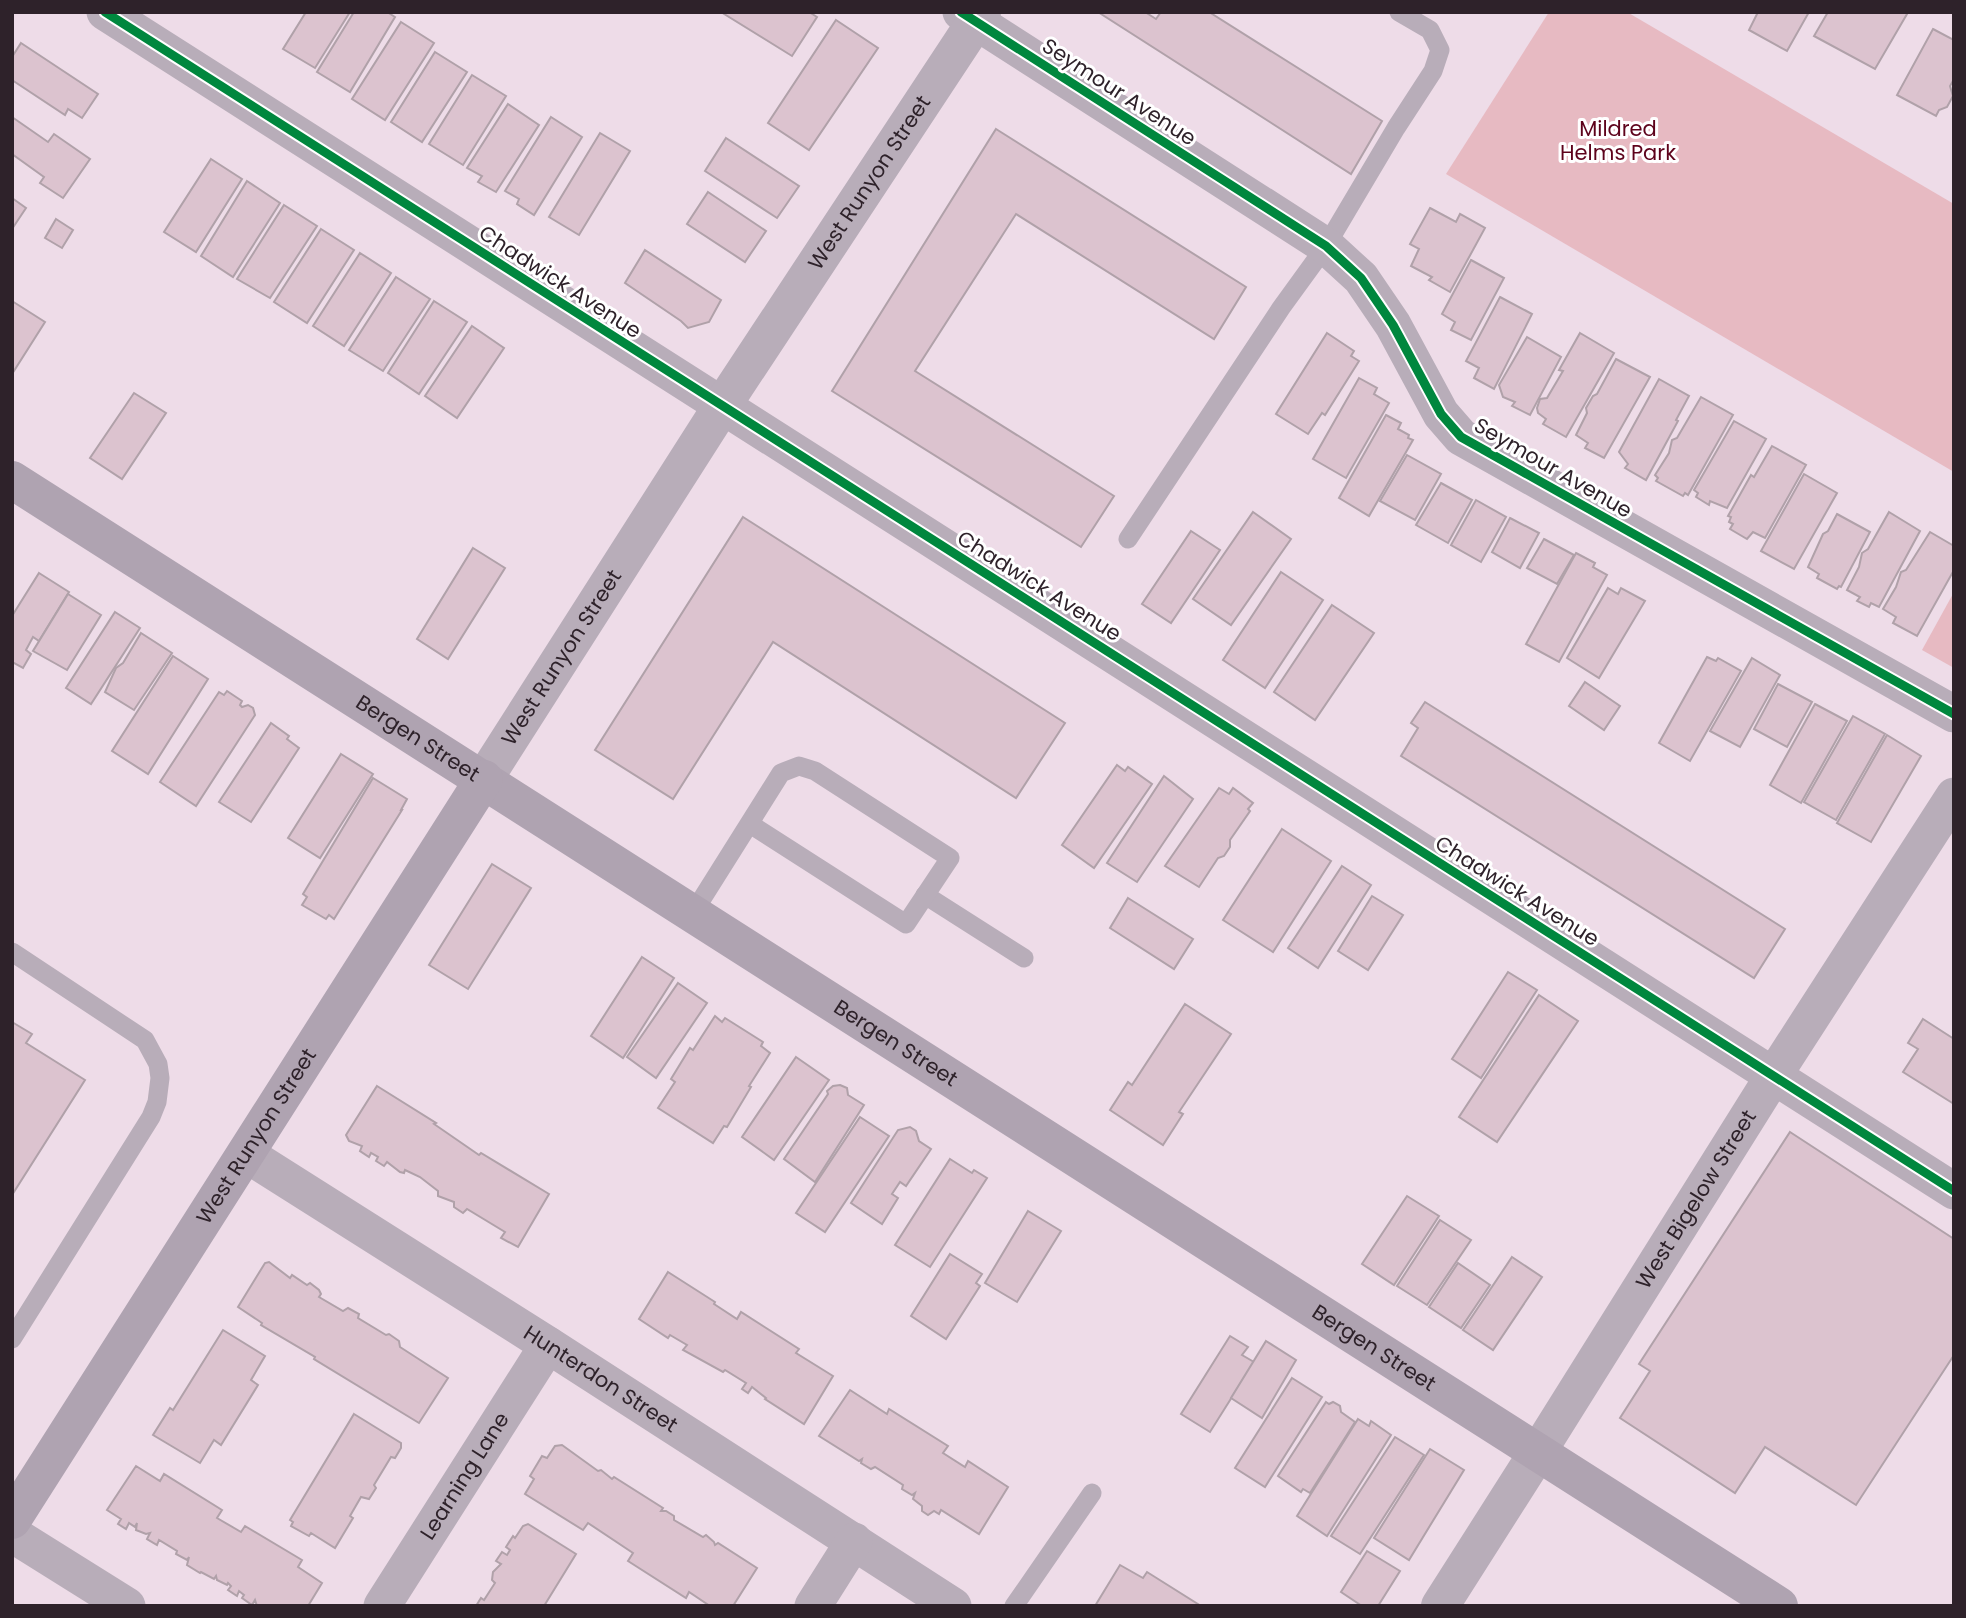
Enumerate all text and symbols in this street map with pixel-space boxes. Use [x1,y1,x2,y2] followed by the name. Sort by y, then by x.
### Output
[1037,31,1202,152] street label: Seymour Avenue
[801,90,937,275] street label: West Runyon Street
[1560,114,1676,167] park label: Mildred Helms Park
[473,218,647,345] street label: Chadwick Avenue
[1469,411,1638,525] street label: Seymour Avenue
[952,523,1127,648] street label: Chadwick Avenue
[494,564,628,751] street label: West Runyon Street
[350,688,485,788] street label: Bergen Street
[1430,828,1605,953] street label: Chadwick Avenue
[829,992,964,1093] street label: Bergen Street
[189,1042,323,1230] street label: West Runyon Street
[1629,1104,1763,1294] street label: West Bigelow Street
[1307,1297,1442,1398] street label: Bergen Street
[518,1318,684,1439] street label: Hunterdon Street
[413,1406,516,1545] street label: Learning Lane

